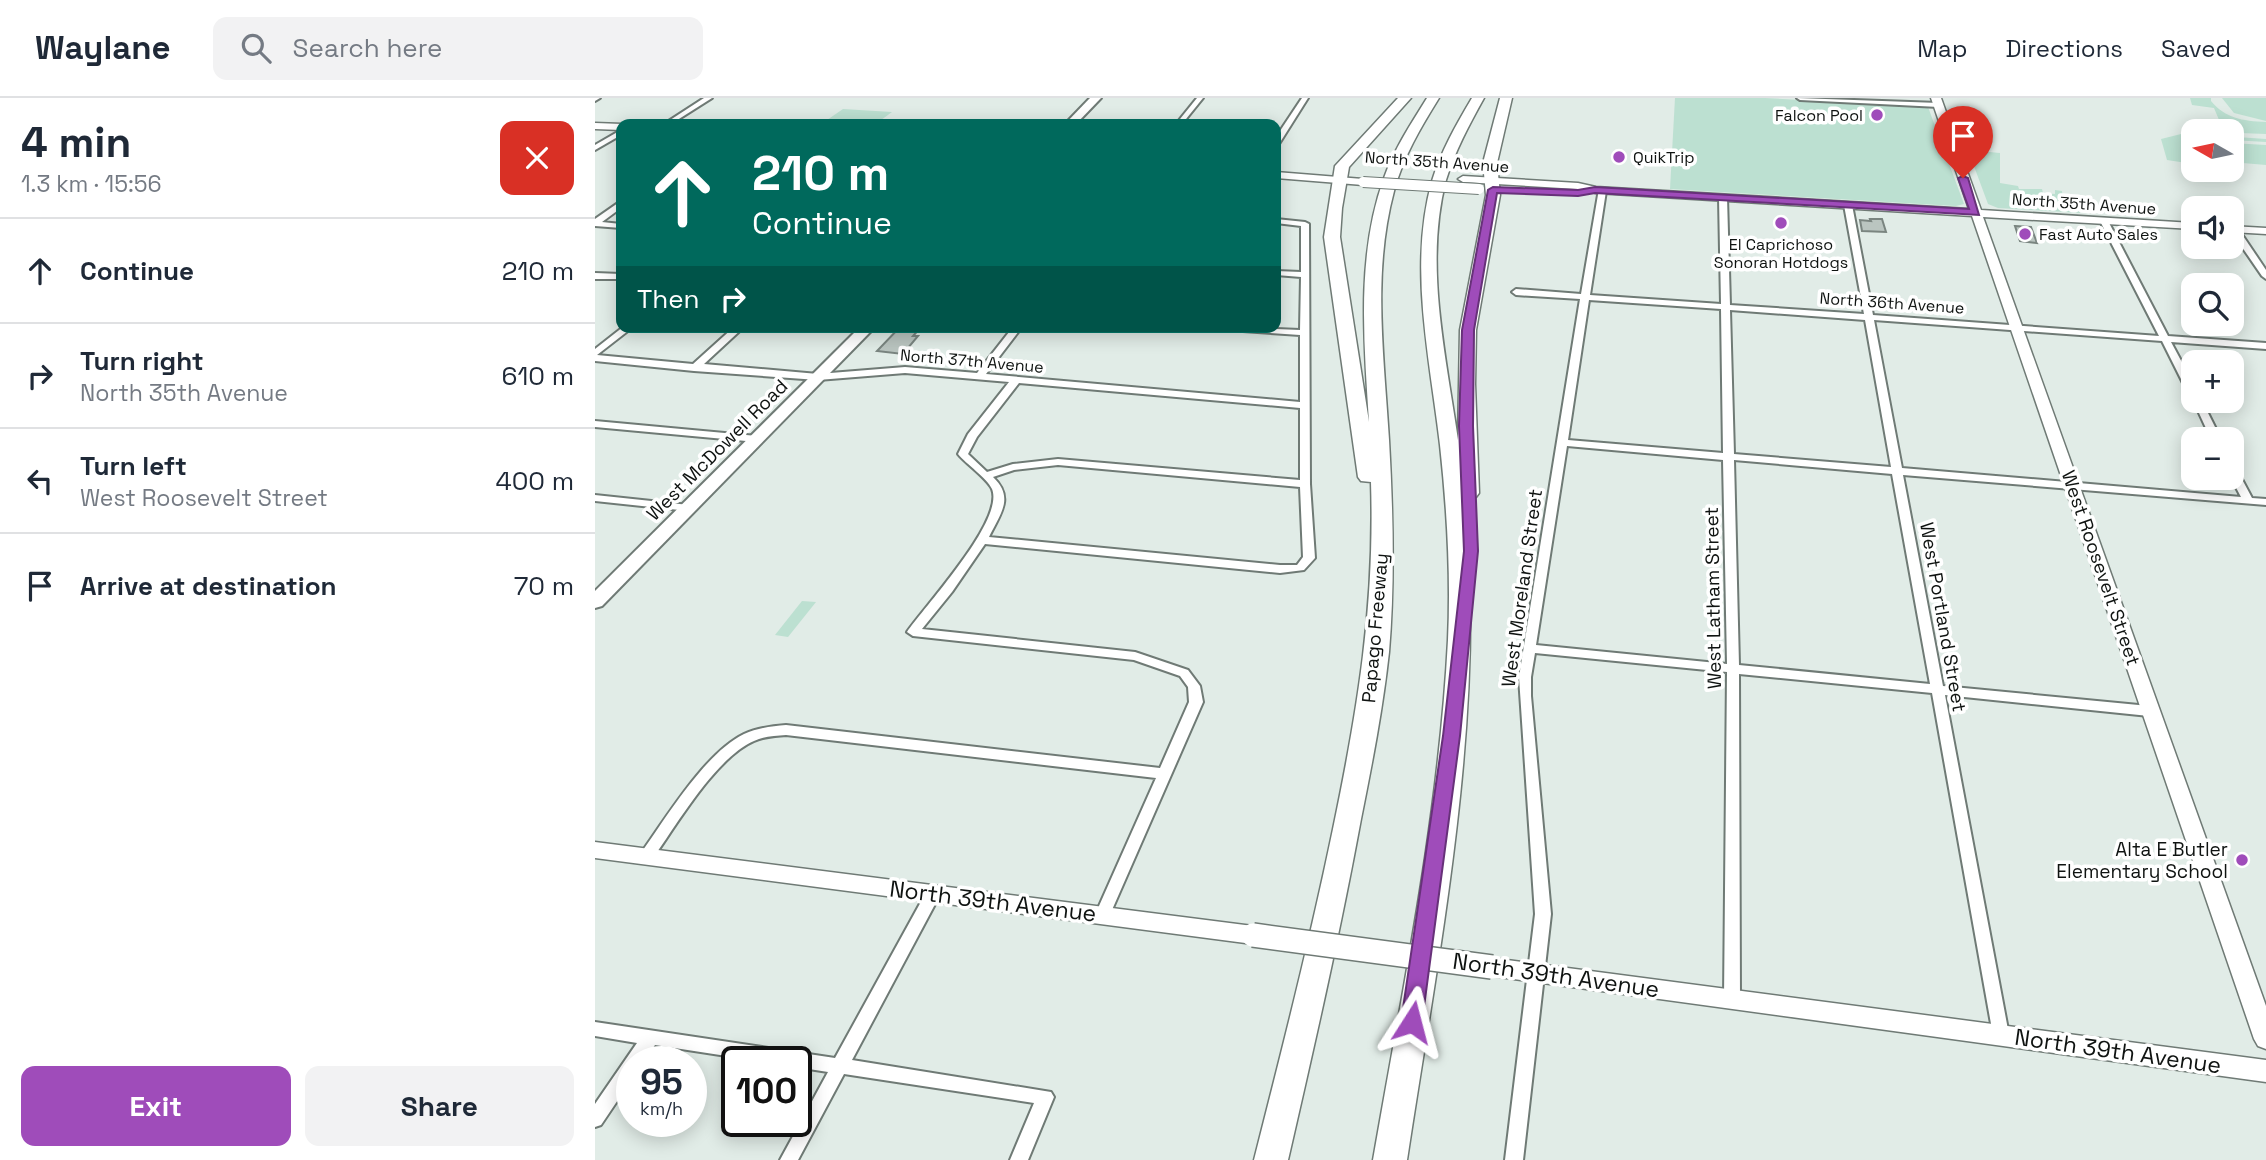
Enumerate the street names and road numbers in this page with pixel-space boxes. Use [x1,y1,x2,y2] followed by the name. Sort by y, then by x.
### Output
[1364,146,1510,178] street label: North 35th Avenue
[2011,188,2157,220] street label: North 35th Avenue
[1819,287,1965,319] street label: North 36th Avenue
[899,344,1045,378] street label: North 37th Avenue
[641,374,793,526] street label: West McDowell Road
[2056,467,2146,669] street label: West Roosevelt Street
[1496,487,1548,689] street label: West Moreland Street
[1699,507,1727,689] street label: West Latham Street
[1914,520,1972,714] street label: West Portland Street
[1356,552,1394,704] street label: Papago Freeway
[888,873,1098,929] street label: North 39th Avenue
[1451,946,1661,1004] street label: North 39th Avenue
[2013,1022,2223,1080] street label: North 39th Avenue

